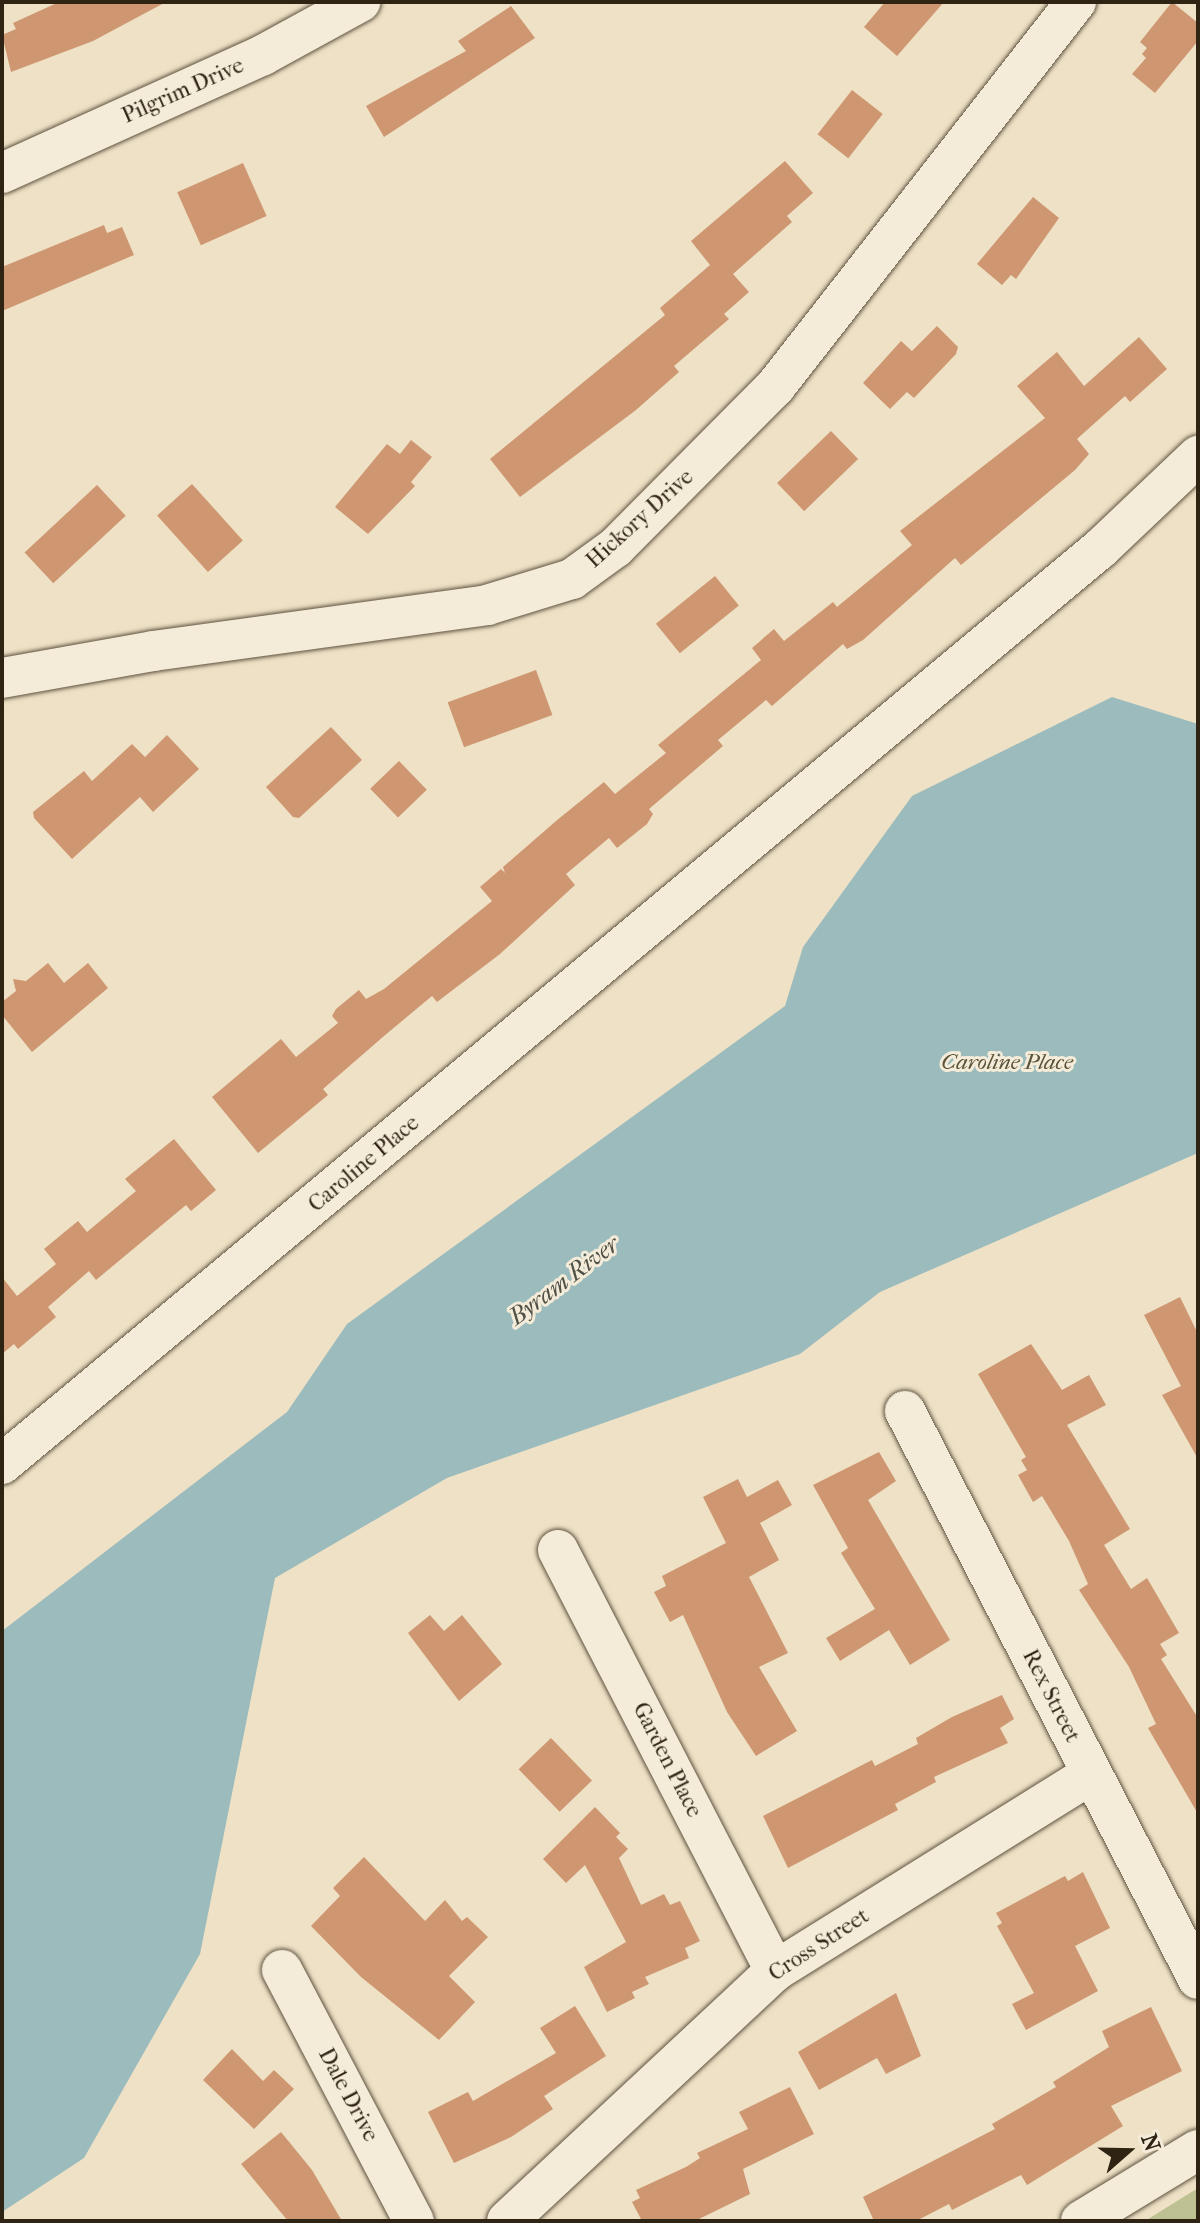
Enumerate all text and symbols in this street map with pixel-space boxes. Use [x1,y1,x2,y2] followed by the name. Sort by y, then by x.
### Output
[118,52,248,130] street label: Pilgrim Drive
[581,464,699,574] street label: Hickory Drive
[941,1050,1073,1076] park label: Caroline Place
[303,1110,425,1218] street label: Caroline Place
[503,1230,625,1332] water label: Byram River
[1016,1645,1086,1747] street label: Rex Street
[627,1698,707,1822] street label: Garden Place
[764,1903,874,1987] street label: Cross Street
[312,2044,384,2146] street label: Dale Drive
[1088,2111,1168,2191] north arrow
[1135,2130,1166,2155] text: N

